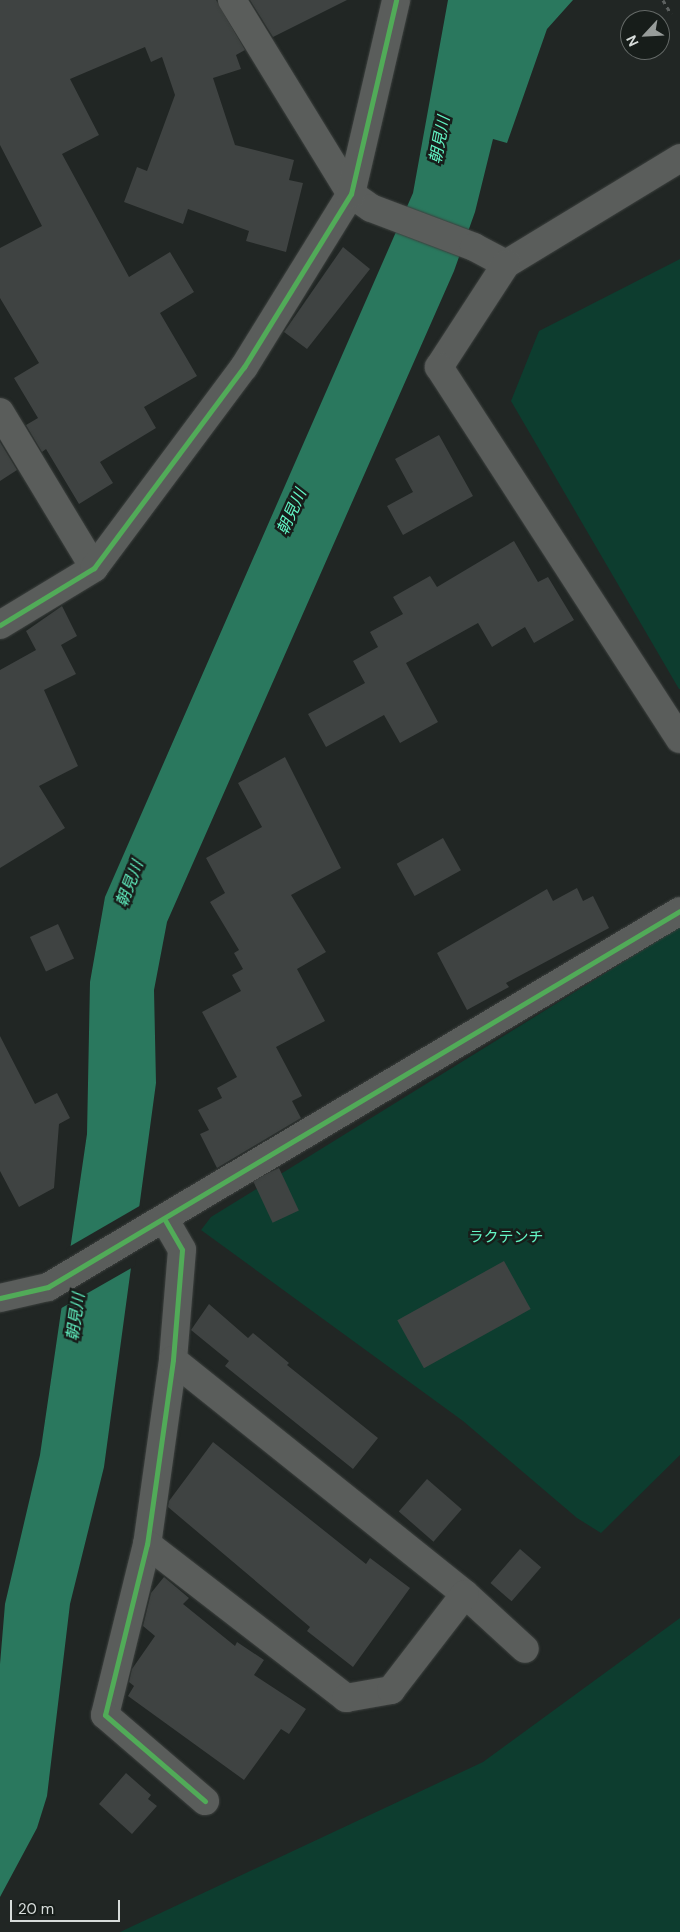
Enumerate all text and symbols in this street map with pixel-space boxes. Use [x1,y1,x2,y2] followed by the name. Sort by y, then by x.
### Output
[620,10,670,60] north arrow
[622,32,643,49] text: N
[426,115,454,165] water label: 朝見川
[273,486,311,538] water label: 朝見川
[112,858,148,910] water label: 朝見川
[469,1229,543,1247] park label: ラクテンチ
[63,1292,89,1342] water label: 朝見川
[12,1890,122,1922] scale bar
[18,1899,54,1919] text: 20 m

